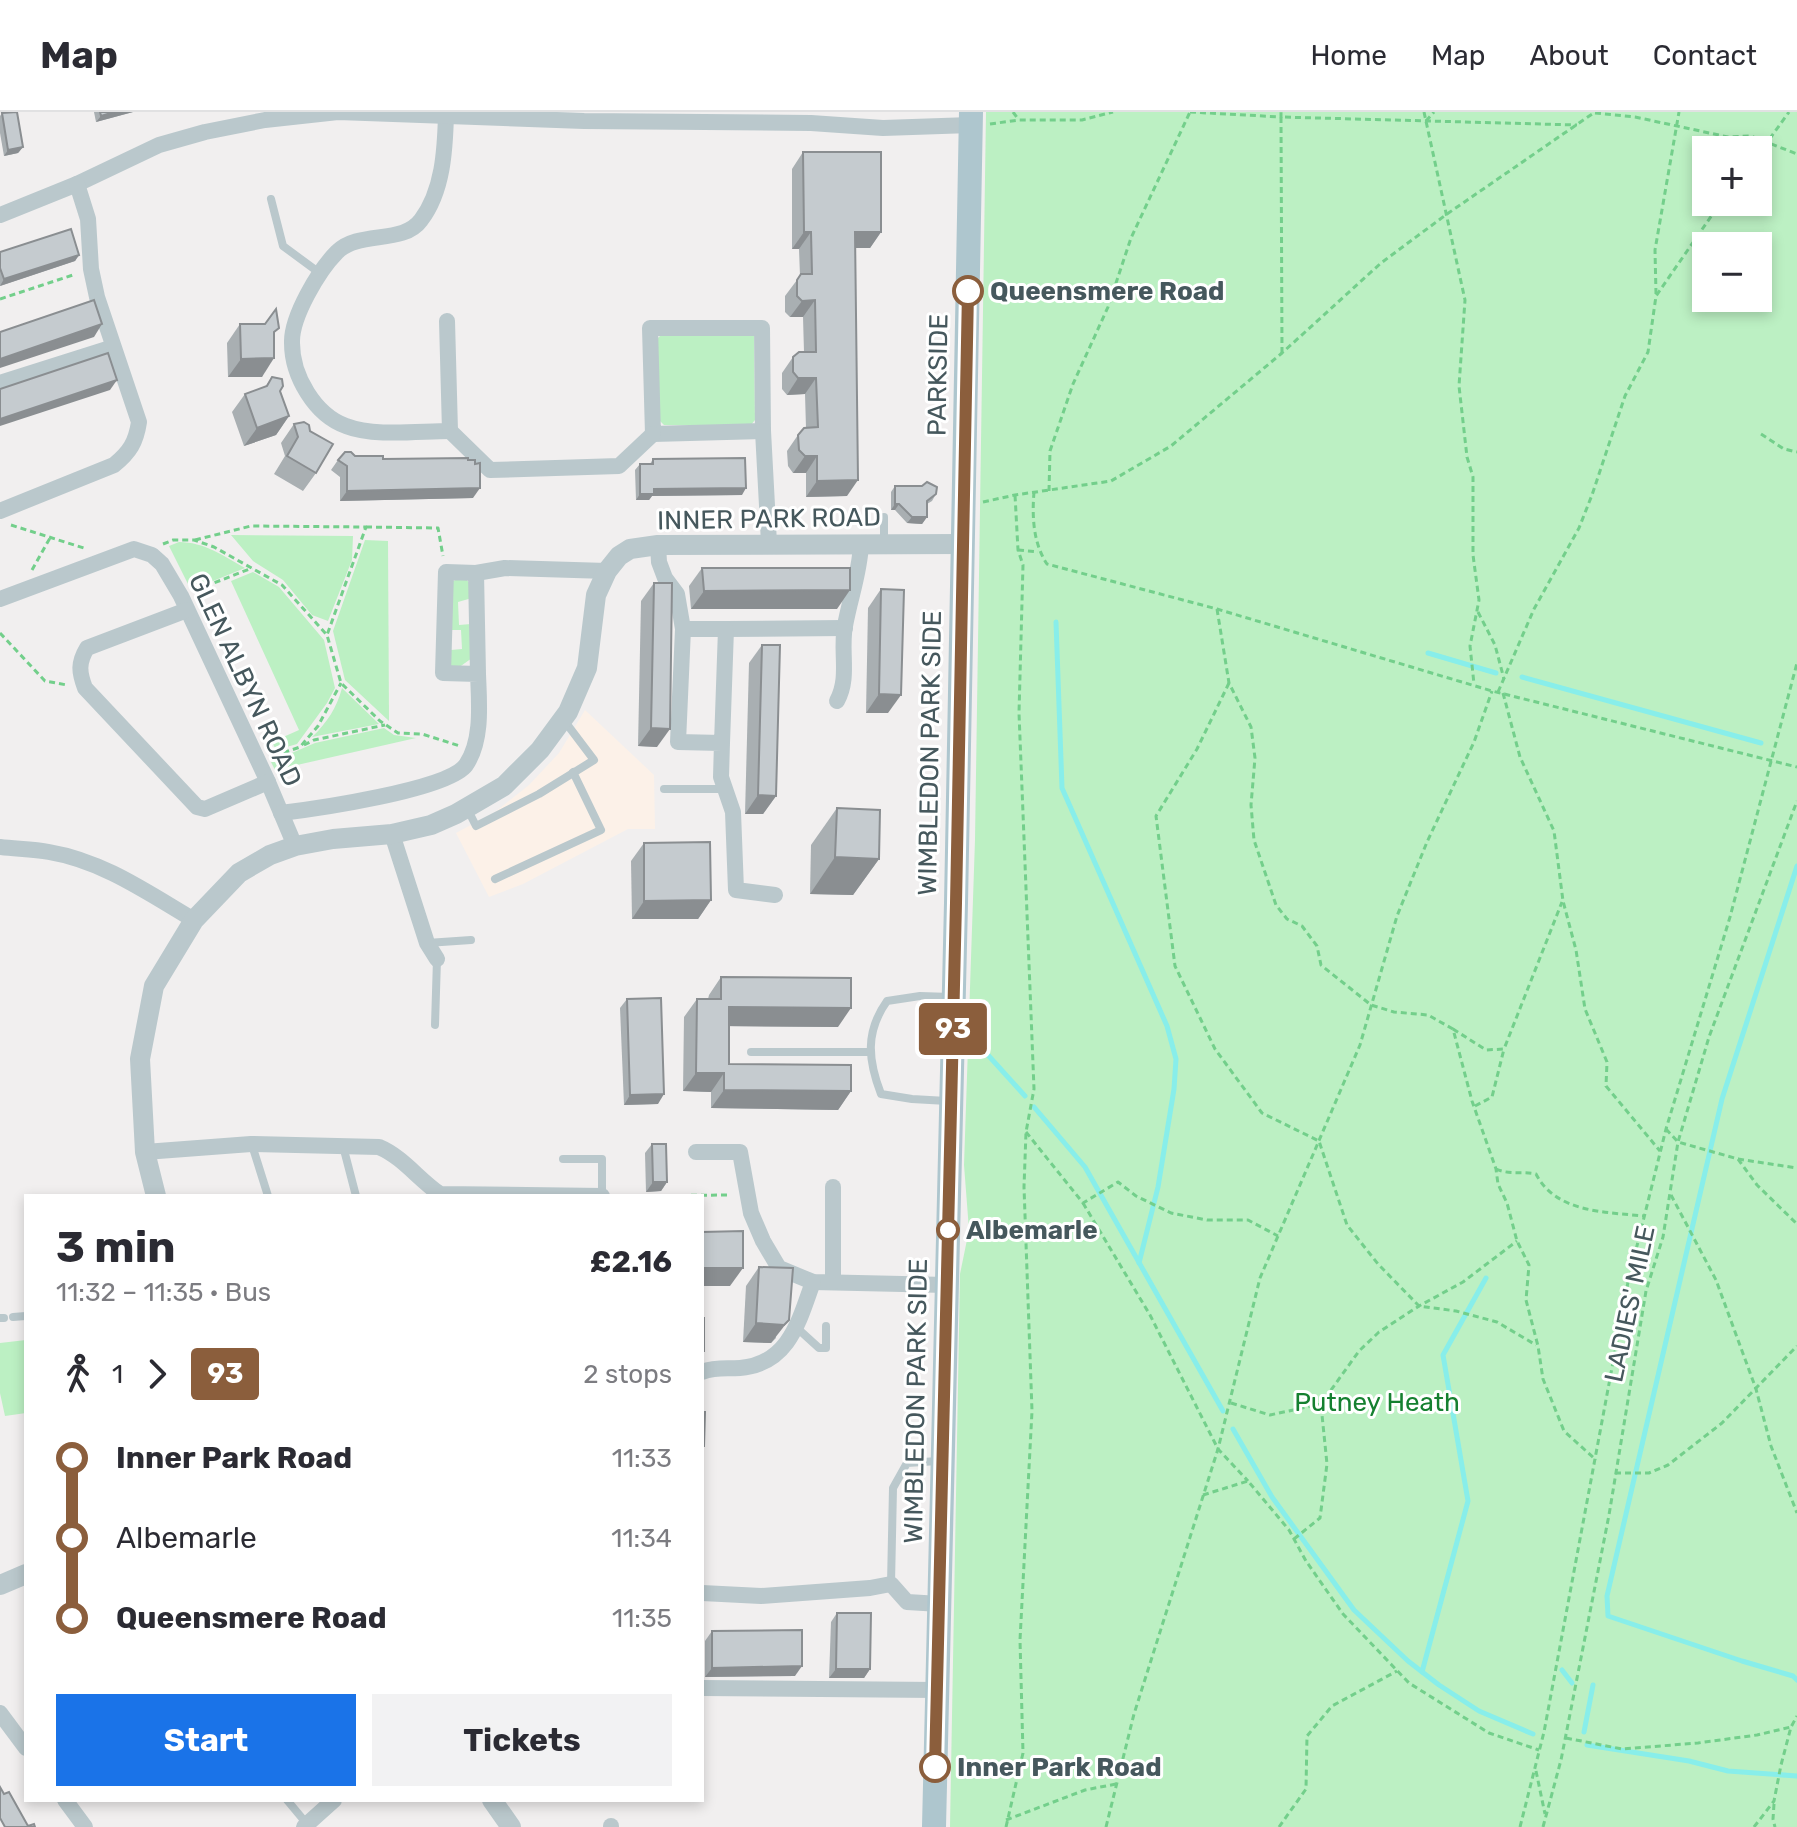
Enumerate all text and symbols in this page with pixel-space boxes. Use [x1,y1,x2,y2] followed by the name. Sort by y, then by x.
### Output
[40,32,118,78] text: Map
[1310,39,1387,72] text: Home
[1431,39,1485,72] text: Map
[1529,39,1609,72] text: About
[1653,39,1757,72] text: Contact
[1692,136,1772,312] map controls
[1692,136,1772,216] button: +
[1692,232,1772,312] button: −
[953,276,983,306] marker: Queensmere Road
[990,276,1225,307] place label: Queensmere Road
[921,314,955,436] street label: PARKSIDE
[657,502,881,536] street label: INNER PARK ROAD
[182,568,308,792] street label: GLEN ALBYN ROAD
[912,610,948,896] street label: WIMBLEDON PARK SIDE
[917,1003,989,1055] line badge: 93
[935,1012,971,1045] text: 93
[966,1215,1098,1246] place label: Albemarle
[937,1219,959,1241] marker: Albemarle
[56,1221,176,1273] text: 3 min
[1598,1223,1662,1385] street label: LADIES' MILE
[590,1244,672,1280] text: £2.16
[898,1258,934,1544] street label: WIMBLEDON PARK SIDE
[56,1277,271,1308] text: 11:32 – 11:35 · Bus
[56,1352,100,1396] icon: walk
[135,1352,179,1396] icon: forward
[207,1357,243,1390] text: 93
[112,1359,123,1390] text: 1
[583,1359,672,1390] text: 2 stops
[1294,1387,1460,1418] park label: Putney Heath
[116,1440,352,1476] text: Inner Park Road
[612,1443,672,1474] text: 11:33
[116,1520,257,1556] text: Albemarle
[611,1523,672,1554] text: 11:34
[116,1600,387,1636] text: Queensmere Road
[612,1603,672,1634] text: 11:35
[56,1694,356,1786] button: Start
[372,1694,672,1786] button: Tickets
[920,1752,950,1782] marker: Inner Park Road
[957,1752,1162,1783] place label: Inner Park Road

